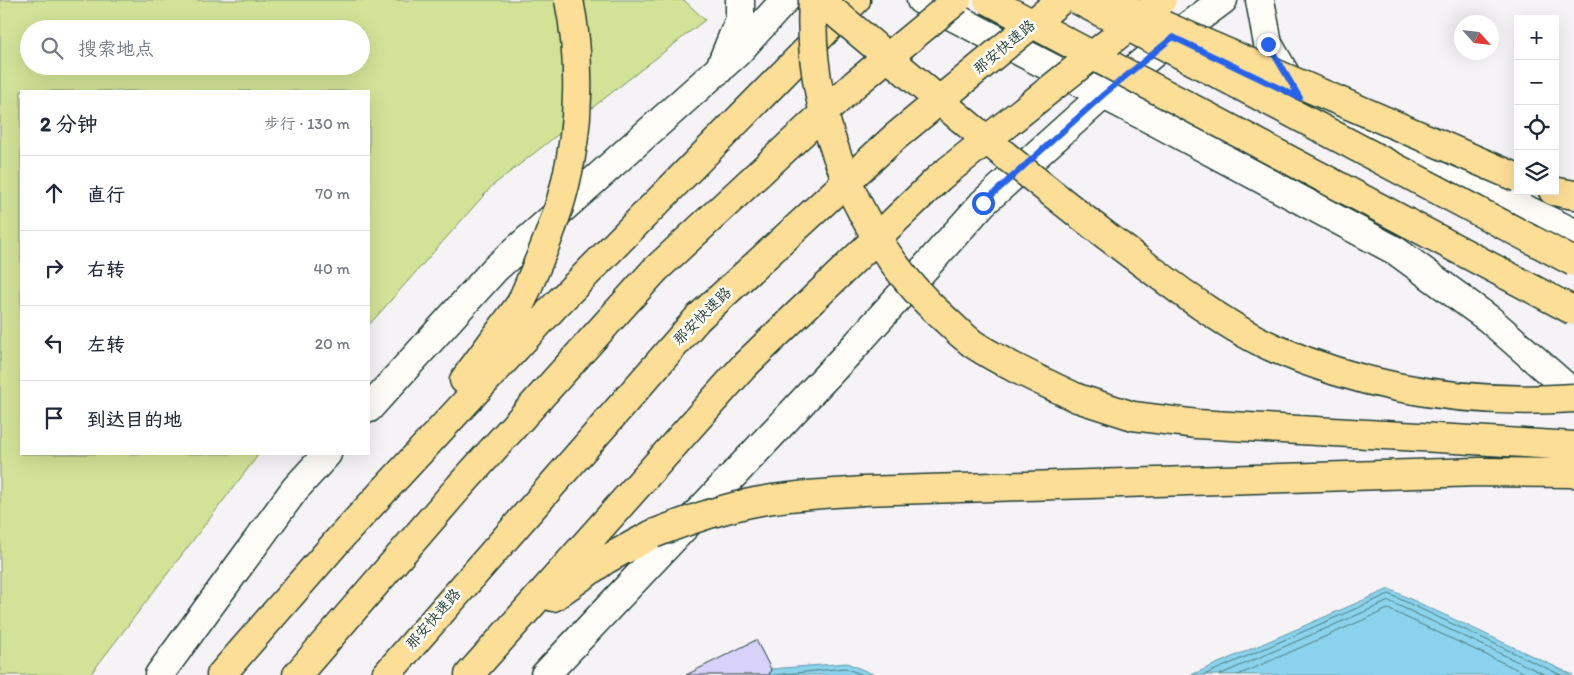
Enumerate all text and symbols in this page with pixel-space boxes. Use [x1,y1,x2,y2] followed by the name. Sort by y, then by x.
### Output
[1454,15,1499,60] north arrow
[1514,15,1559,195] map controls
[1514,15,1559,60] button: +
[969,16,1039,78] street label: 那安快速路
[20,20,370,75] search box
[1257,33,1280,56] route end
[38,34,66,62] icon: search
[78,37,154,60] text: 搜索地点
[1514,60,1559,105] button: −
[1514,105,1559,150] button: locate
[40,111,98,136] text: 2 分钟
[264,114,350,133] text: 步行 · 130 m
[1514,150,1559,195] button: layers
[40,179,68,207] icon: ahead
[87,183,125,206] text: 直行
[315,184,350,203] text: 70 m
[972,192,995,215] route start
[40,254,68,282] icon: right
[87,258,125,281] text: 右转
[313,259,350,278] text: 40 m
[669,283,735,349] street label: 那安快速路
[40,329,68,357] icon: left
[87,333,125,356] text: 左转
[315,334,350,353] text: 20 m
[40,404,68,432] icon: arrive
[87,408,182,431] text: 到达目的地
[402,585,464,653] street label: 那安快速路

